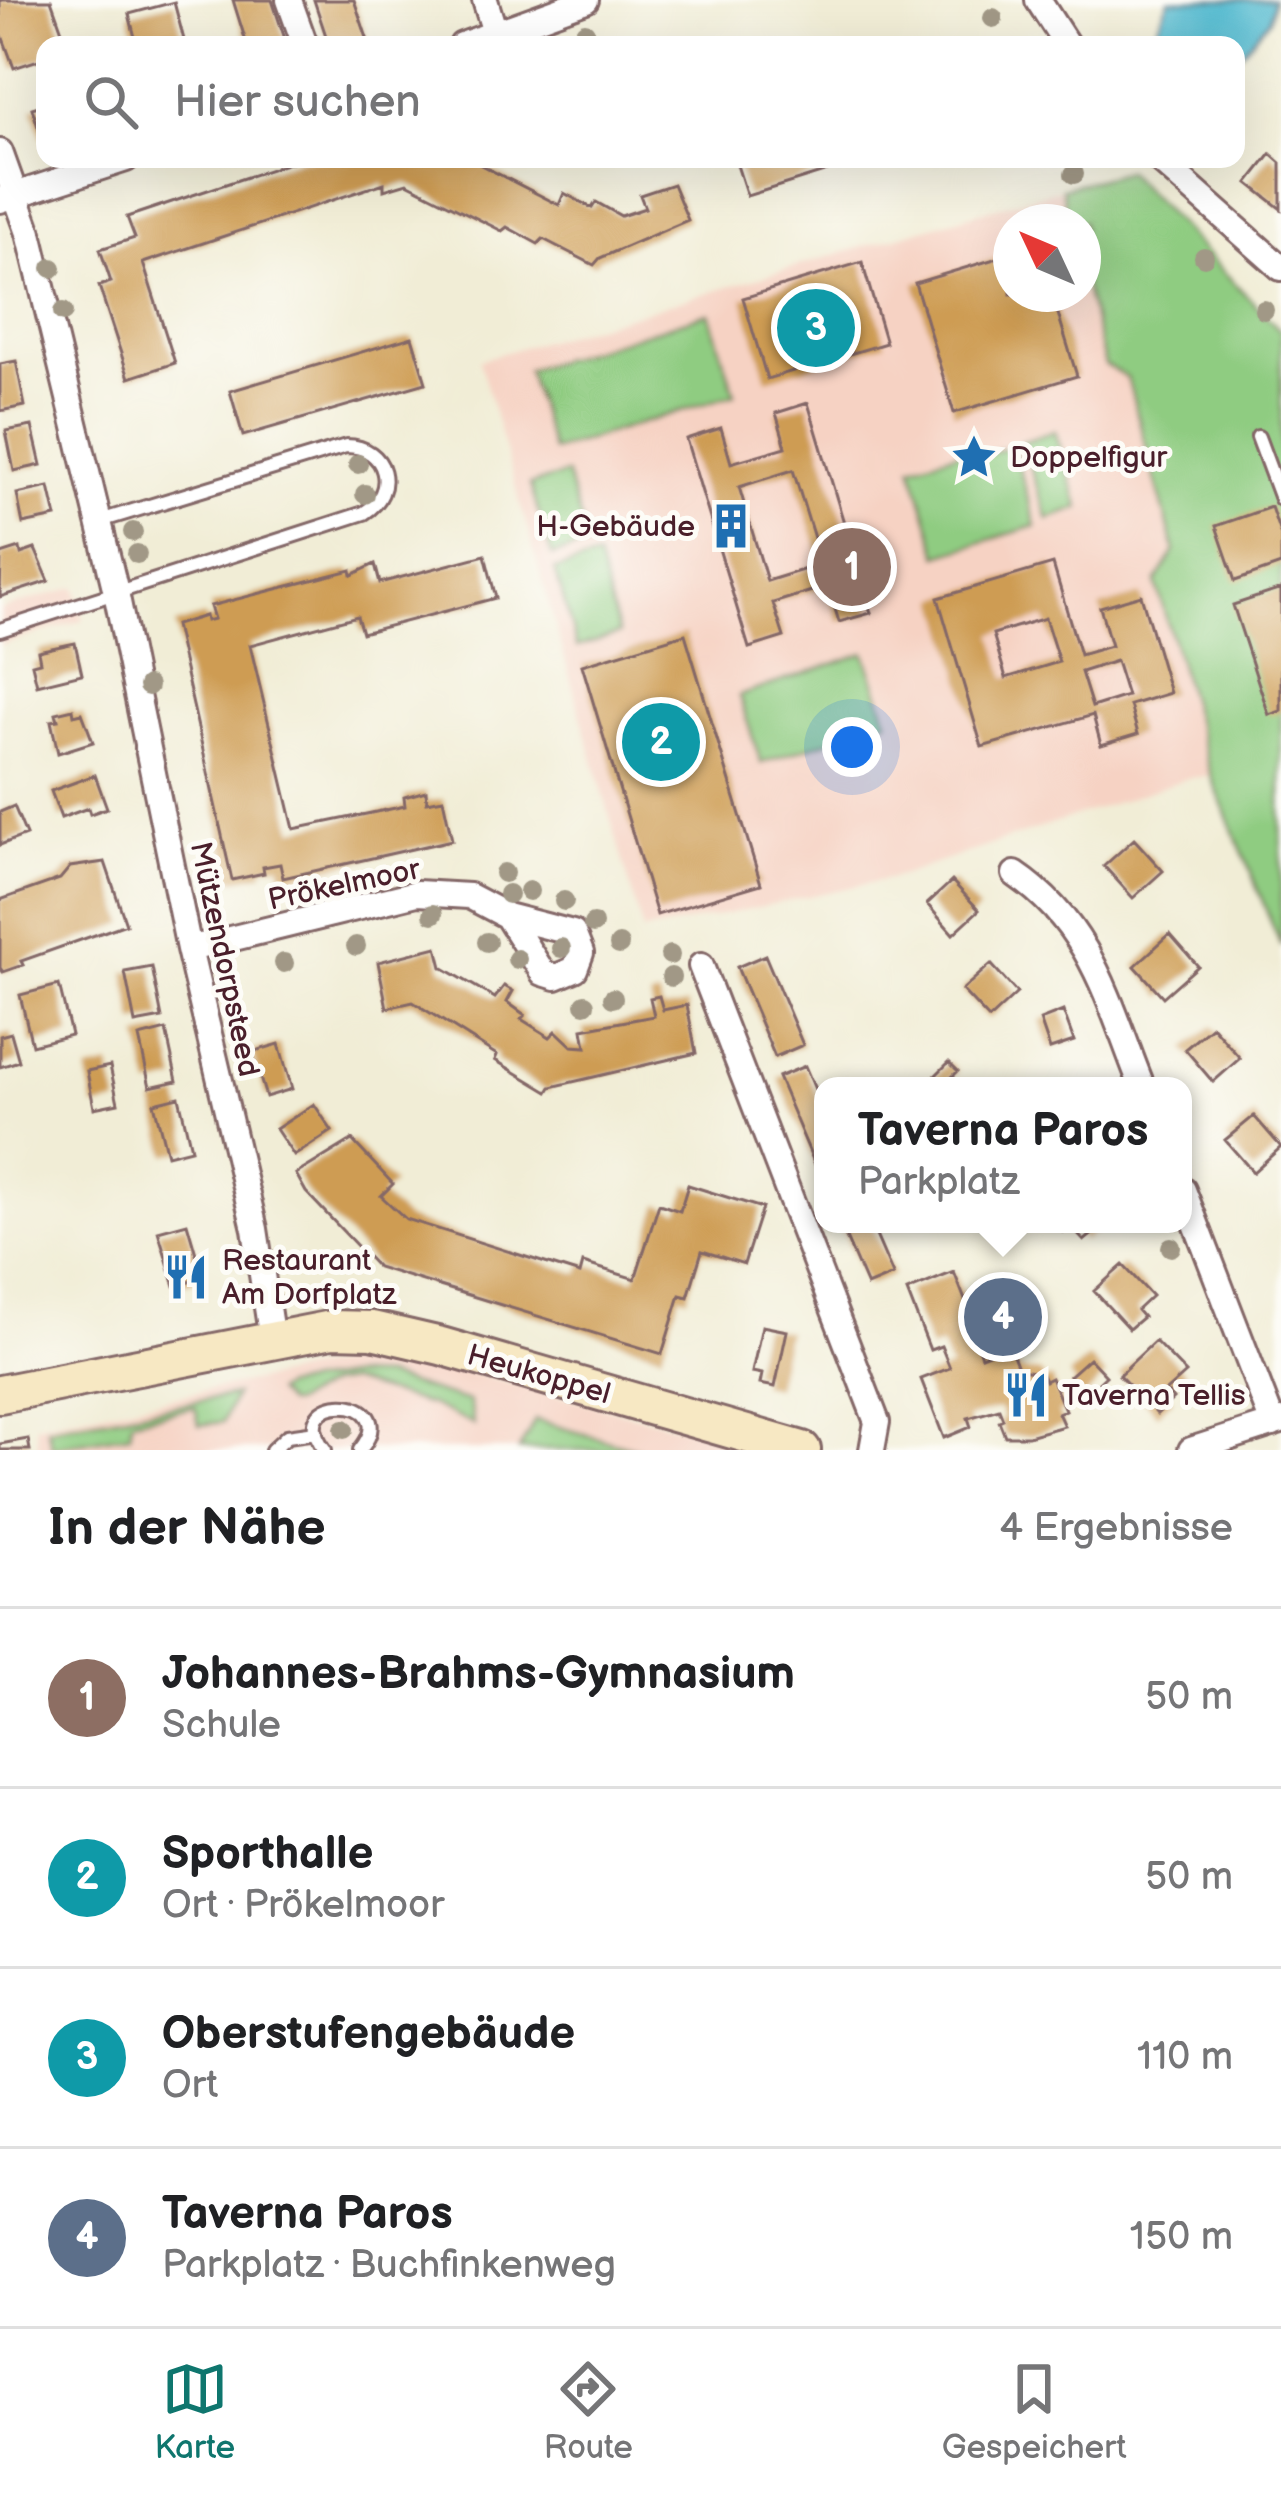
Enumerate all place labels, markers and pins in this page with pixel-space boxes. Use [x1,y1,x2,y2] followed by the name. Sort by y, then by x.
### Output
[777,283,855,373] pin: 3
[949,432,999,482] place icon: Doppelfigur
[1010,440,1168,476] place label: Doppelfigur
[706,501,756,551] building icon: H-Gebäude
[536,509,695,545] place label: H-Gebäude
[813,522,891,612] pin: 1
[622,697,700,787] pin: 2
[222,1243,397,1313] place label: Restaurant Am Dorfplatz
[161,1252,211,1302] restaurant icon: Restaurant Am Dorfplatz
[964,1272,1042,1362] pin: 4
[1001,1370,1051,1420] restaurant icon: Taverna Tellis
[1062,1378,1246,1414] place label: Taverna Tellis

